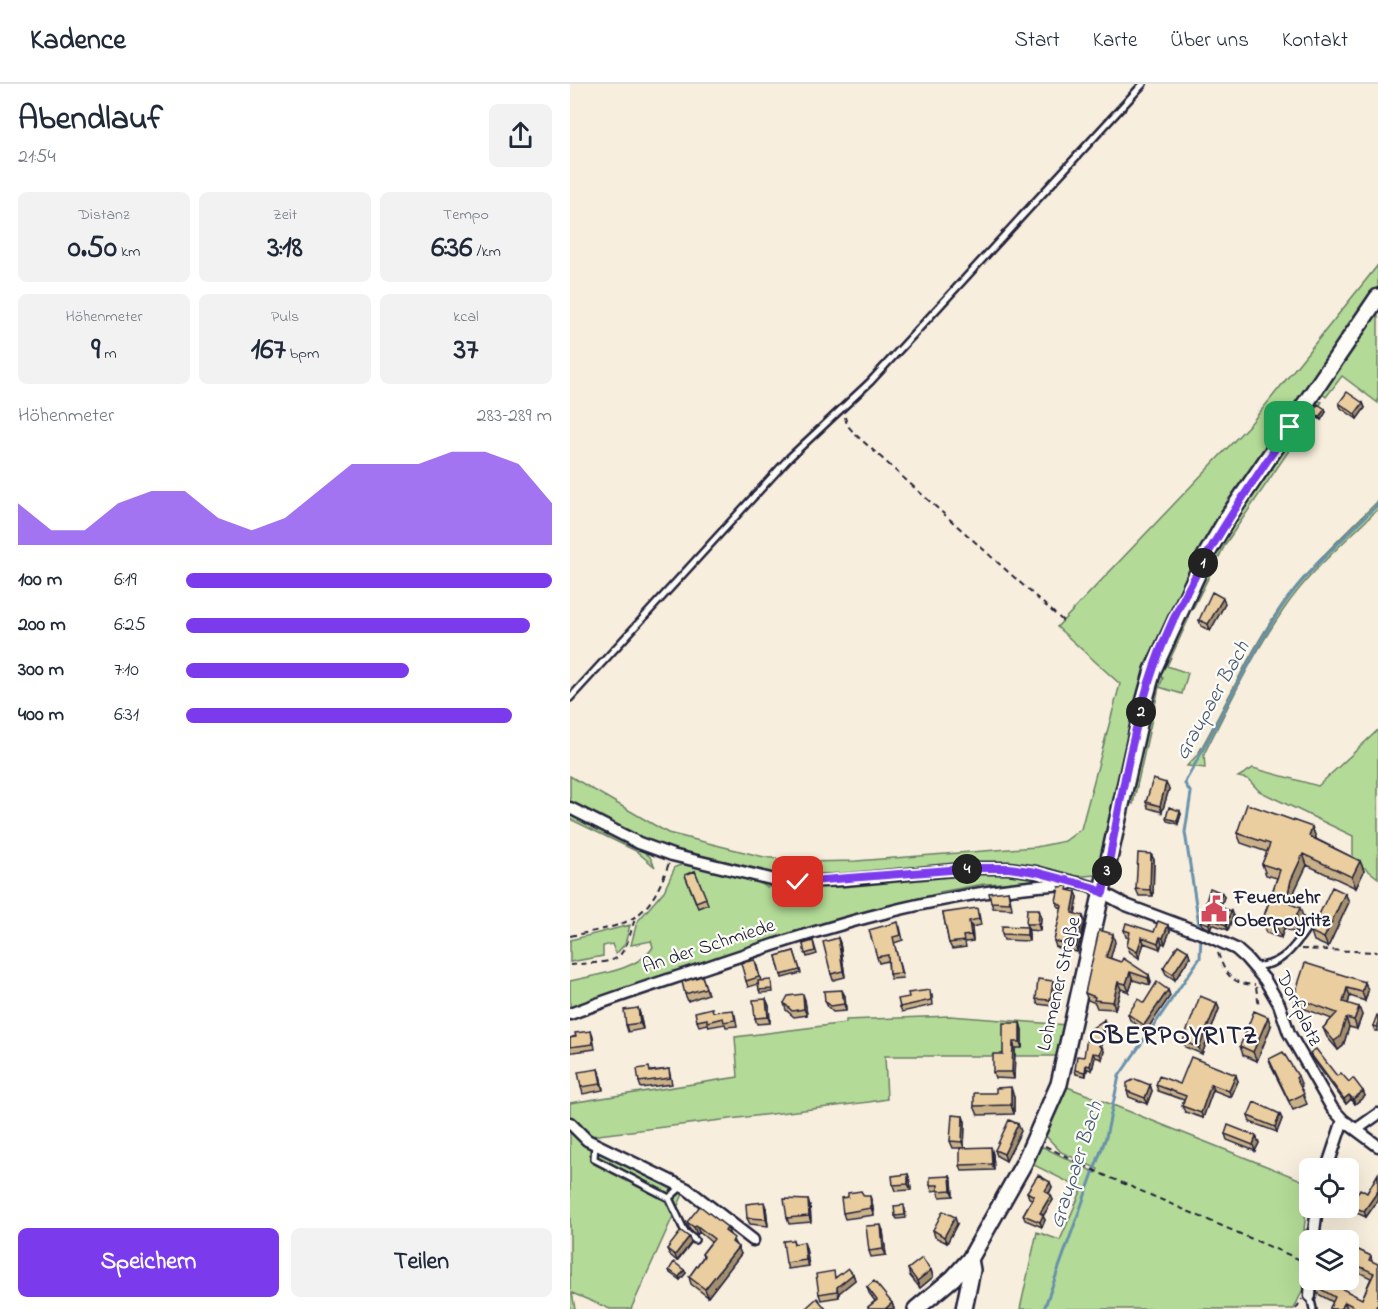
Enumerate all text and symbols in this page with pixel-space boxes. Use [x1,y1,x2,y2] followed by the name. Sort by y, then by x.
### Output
[30,21,126,62] text: Kadence
[1014,26,1060,56] text: Start
[1093,26,1137,56] text: Karte
[1170,26,1249,56] text: Über uns
[1282,26,1348,56] text: Kontakt
[18,96,163,144] text: Abendlauf
[489,104,552,167] button: share
[18,143,56,172] text: 21:54
[78,203,130,227] text: Distanz
[273,203,297,227] text: Zeit
[443,203,489,227] text: Tempo
[68,227,117,271] text: 0.50
[267,227,303,271] text: 3:18
[431,227,472,271] text: 6:36
[117,240,140,264] text: km
[472,240,501,264] text: /km
[66,305,142,329] text: Höhenmeter
[271,305,299,329] text: Puls
[453,305,479,329] text: kcal
[91,329,100,373] text: 9
[251,329,286,373] text: 167
[454,329,478,373] text: 37
[100,342,117,366] text: m
[286,342,319,366] text: bpm
[1264,401,1315,452] pin
[18,402,114,431] text: Höhenmeter
[477,402,552,431] text: 283–289 m
[1273,410,1306,443] icon: arrive
[1188,548,1218,578] pin: 1
[1200,551,1206,575] text: 1
[18,566,62,595] text: 100 m
[114,566,137,595] text: 6:19
[18,611,66,640] text: 200 m
[114,611,146,640] text: 6:25
[1168,635,1259,766] water label: Graupaer Bach
[18,656,64,685] text: 300 m
[114,656,139,685] text: 7:10
[1126,697,1156,727] pin: 2
[1137,700,1145,724] text: 2
[18,701,64,730] text: 400 m
[114,701,139,730] text: 6:31
[952,854,982,884] pin: 4
[772,856,823,907] pin
[1092,856,1122,886] pin: 3
[964,857,970,881] text: 4
[1104,859,1110,883] text: 3
[781,865,814,898] icon: check
[1233,884,1331,937] place label: Feuerwehr Oberpoyritz
[1199,894,1229,924] public building icon: Feuerwehr Oberpoyritz
[639,912,779,982] street label: An der Schmiede
[1030,914,1090,1054] street label: Lohmener Straße
[1267,966,1329,1052] street label: Dorfplatz
[1089,1018,1259,1056] district label: OBERPOYRITZ
[1042,1097,1112,1232] water label: Graupaer Bach
[1299,1158,1359,1290] map controls
[1299,1158,1359,1218] button: locate
[18,1228,279,1297] button: Speichern
[291,1228,552,1297] button: Teilen
[1299,1230,1359,1290] button: layers

